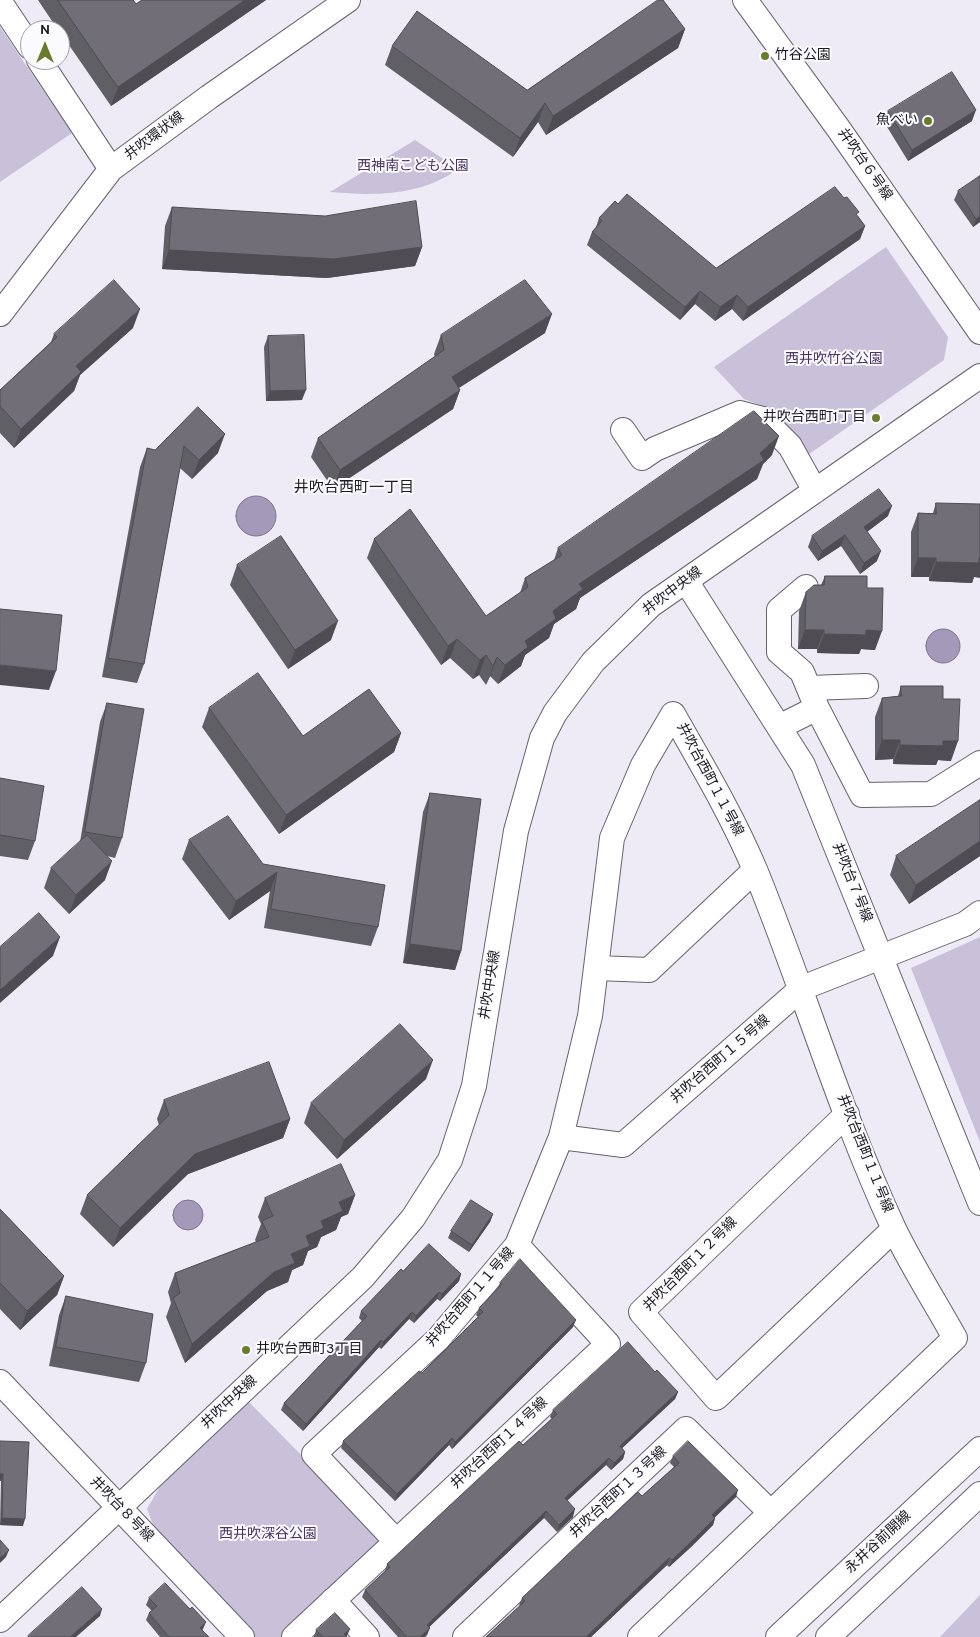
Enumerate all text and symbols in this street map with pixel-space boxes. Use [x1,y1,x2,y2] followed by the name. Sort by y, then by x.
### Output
[20,20,70,70] north arrow
[40,22,50,39] text: N
[775,48,831,64] place label: 竹谷公園
[759,50,771,62] marker: 竹谷公園
[122,109,188,165] street label: 井吹環状線
[876,113,918,129] place label: 魚べい
[922,115,934,127] marker: 魚べい
[833,126,895,204] street label: 井吹台６号線
[357,159,469,175] park label: 西神南こども公園
[785,352,883,368] park label: 西井吹竹谷公園
[763,410,866,426] place label: 井吹台西町1丁目
[870,412,882,424] marker: 井吹台西町1丁目
[294,480,414,498] district label: 井吹台西町一丁目
[640,564,706,620] street label: 井吹中央線
[672,720,746,840] street label: 井吹台西町１１号線
[827,841,875,925] street label: 井吹台７号線
[477,949,505,1021] street label: 井吹中央線
[668,1012,774,1108] street label: 井吹台西町１５号線
[833,1092,895,1216] street label: 井吹台西町１１号線
[641,1215,741,1315] street label: 井吹台西町１２号線
[423,1245,519,1351] street label: 井吹台西町１１号線
[256,1342,362,1358] place label: 井吹台西町3丁目
[240,1344,252,1356] marker: 井吹台西町3丁目
[199,1373,261,1433] street label: 井吹中央線
[448,1395,552,1493] street label: 井吹台西町１４号線
[567,1444,671,1542] street label: 井吹台西町１３号線
[86,1474,156,1546] street label: 井吹台８号線
[843,1508,915,1578] street label: 永井谷前開線
[219,1527,317,1543] park label: 西井吹深谷公園

